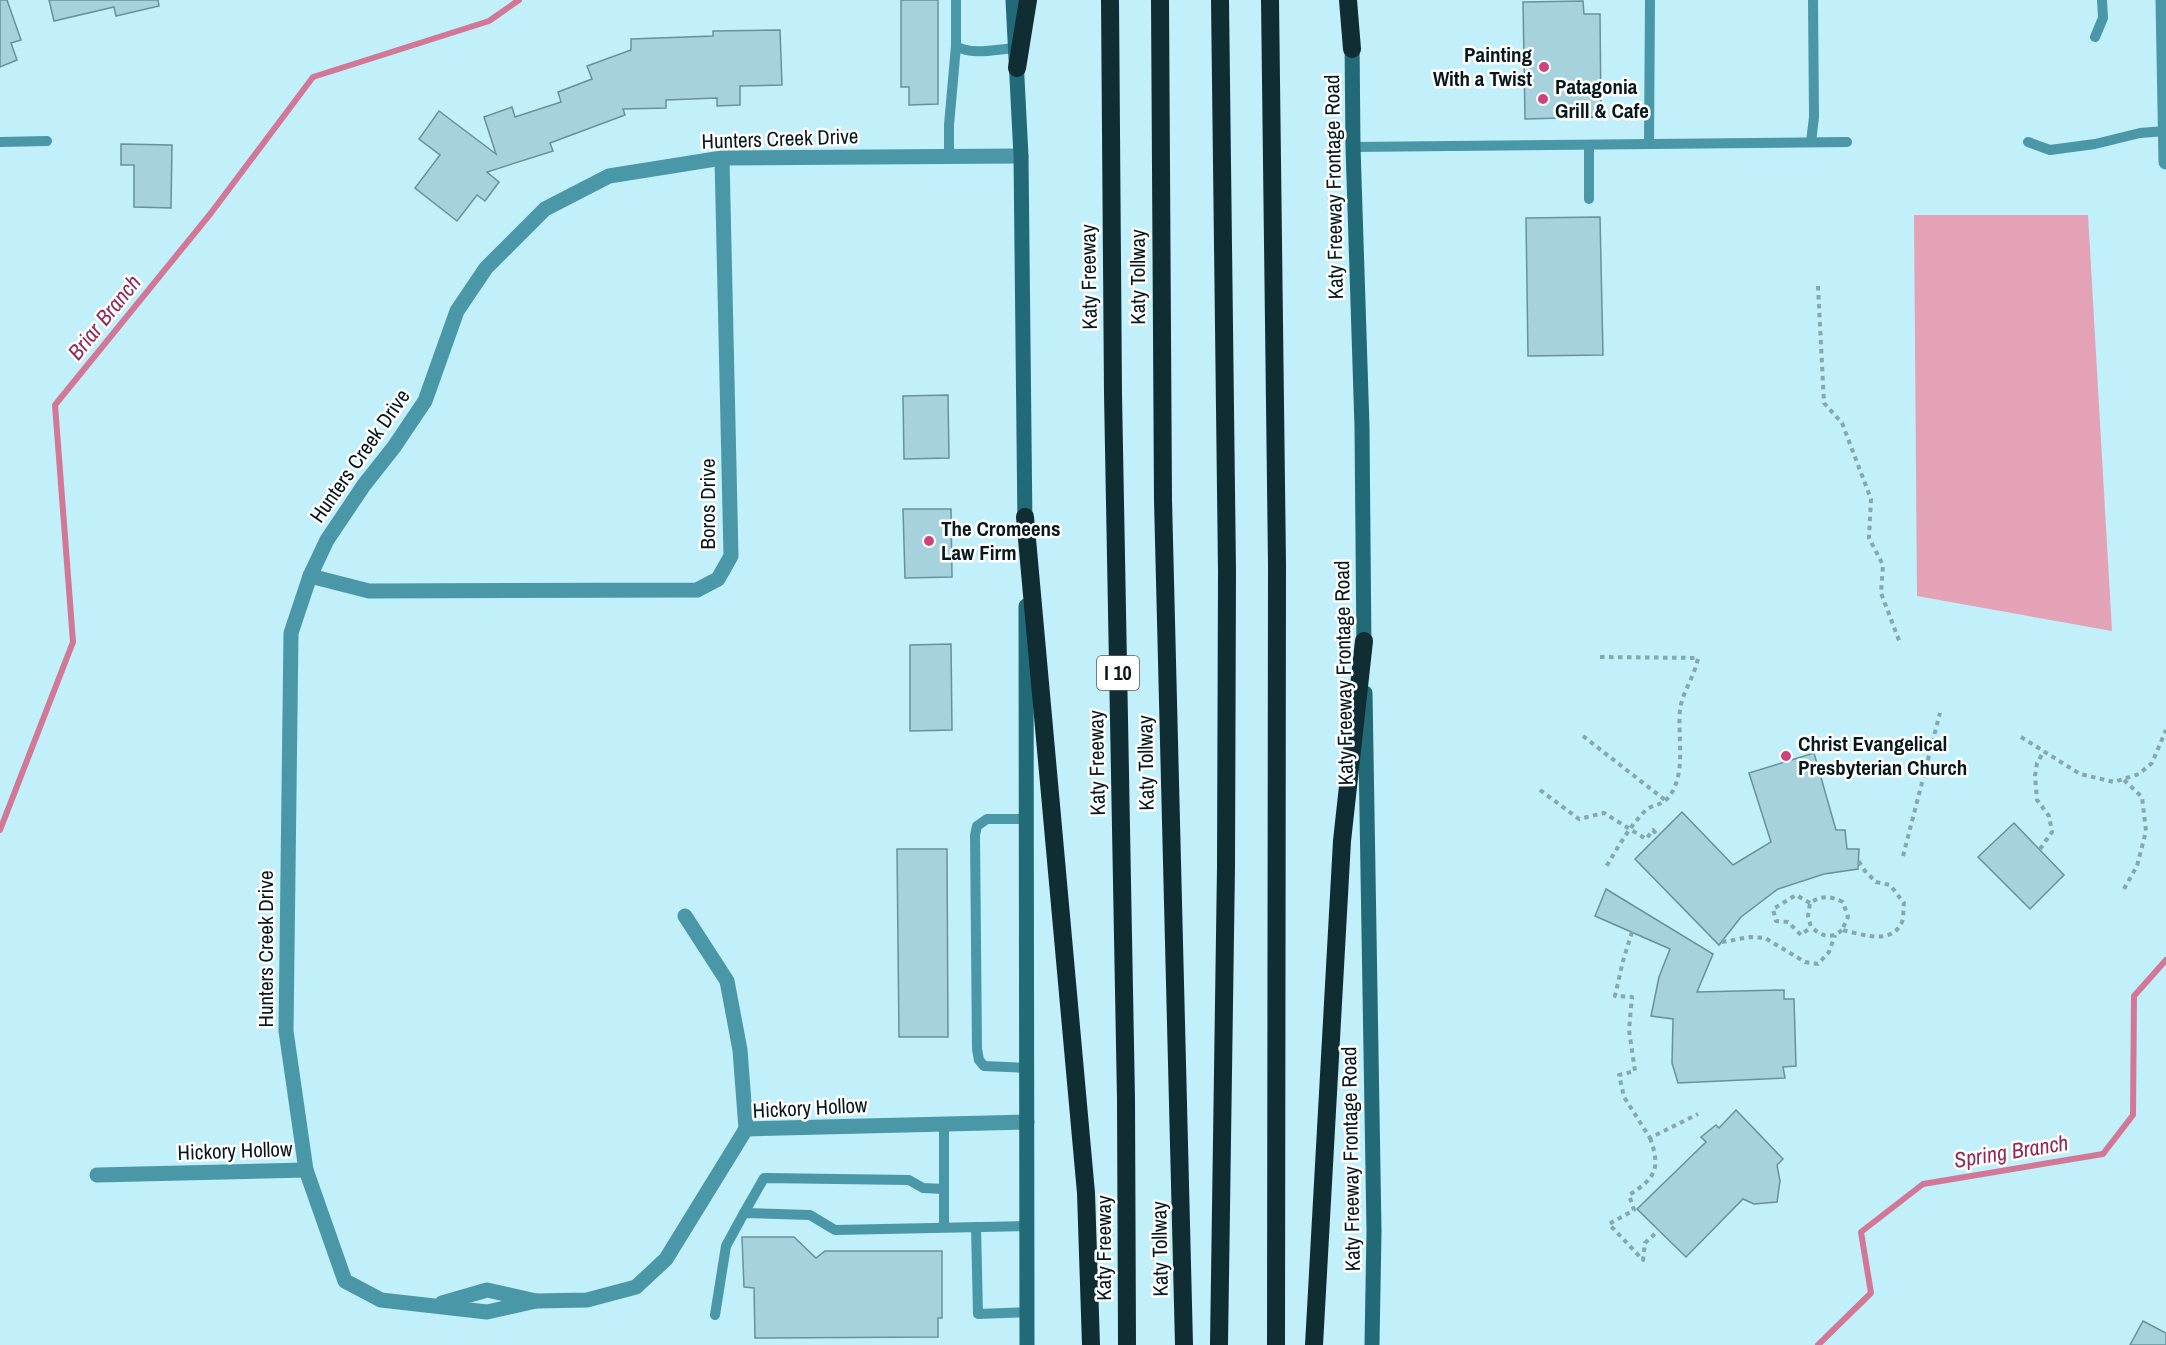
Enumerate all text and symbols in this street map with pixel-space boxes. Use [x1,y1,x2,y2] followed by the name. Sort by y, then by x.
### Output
[1433,40,1532,93] place label: Painting With a Twist
[1537,60,1551,74] marker: Painting With a Twist
[1555,72,1649,125] place label: Patagonia Grill & Cafe
[1317,74,1350,300] street label: Katy Freeway Frontage Road
[1536,92,1550,106] marker: Patagonia Grill & Cafe
[701,121,859,156] street label: Hunters Creek Drive
[1073,224,1104,330] street label: Katy Freeway
[1123,229,1152,325] street label: Katy Tollway
[60,268,148,366] water label: Briar Branch
[303,383,416,528] street label: Hunters Creek Drive
[693,459,722,549] street label: Boros Drive
[941,514,1061,567] place label: The Cromeens Law Firm
[922,534,936,548] marker: The Cromeens Law Firm
[1327,560,1360,786] street label: Katy Freeway Frontage Road
[1097,656,1139,690] road number: I 10
[1081,710,1112,816] street label: Katy Freeway
[1130,715,1161,811] street label: Katy Tollway
[1798,729,1967,782] place label: Christ Evangelical Presbyterian Church
[1779,749,1793,763] marker: Christ Evangelical Presbyterian Church
[251,871,280,1027] street label: Hunters Creek Drive
[1334,1046,1367,1272] street label: Katy Freeway Frontage Road
[752,1090,869,1125] street label: Hickory Hollow
[1952,1127,2070,1175] water label: Spring Branch
[177,1134,293,1167] street label: Hickory Hollow
[1089,1195,1118,1301] street label: Katy Freeway
[1144,1201,1175,1297] street label: Katy Tollway

